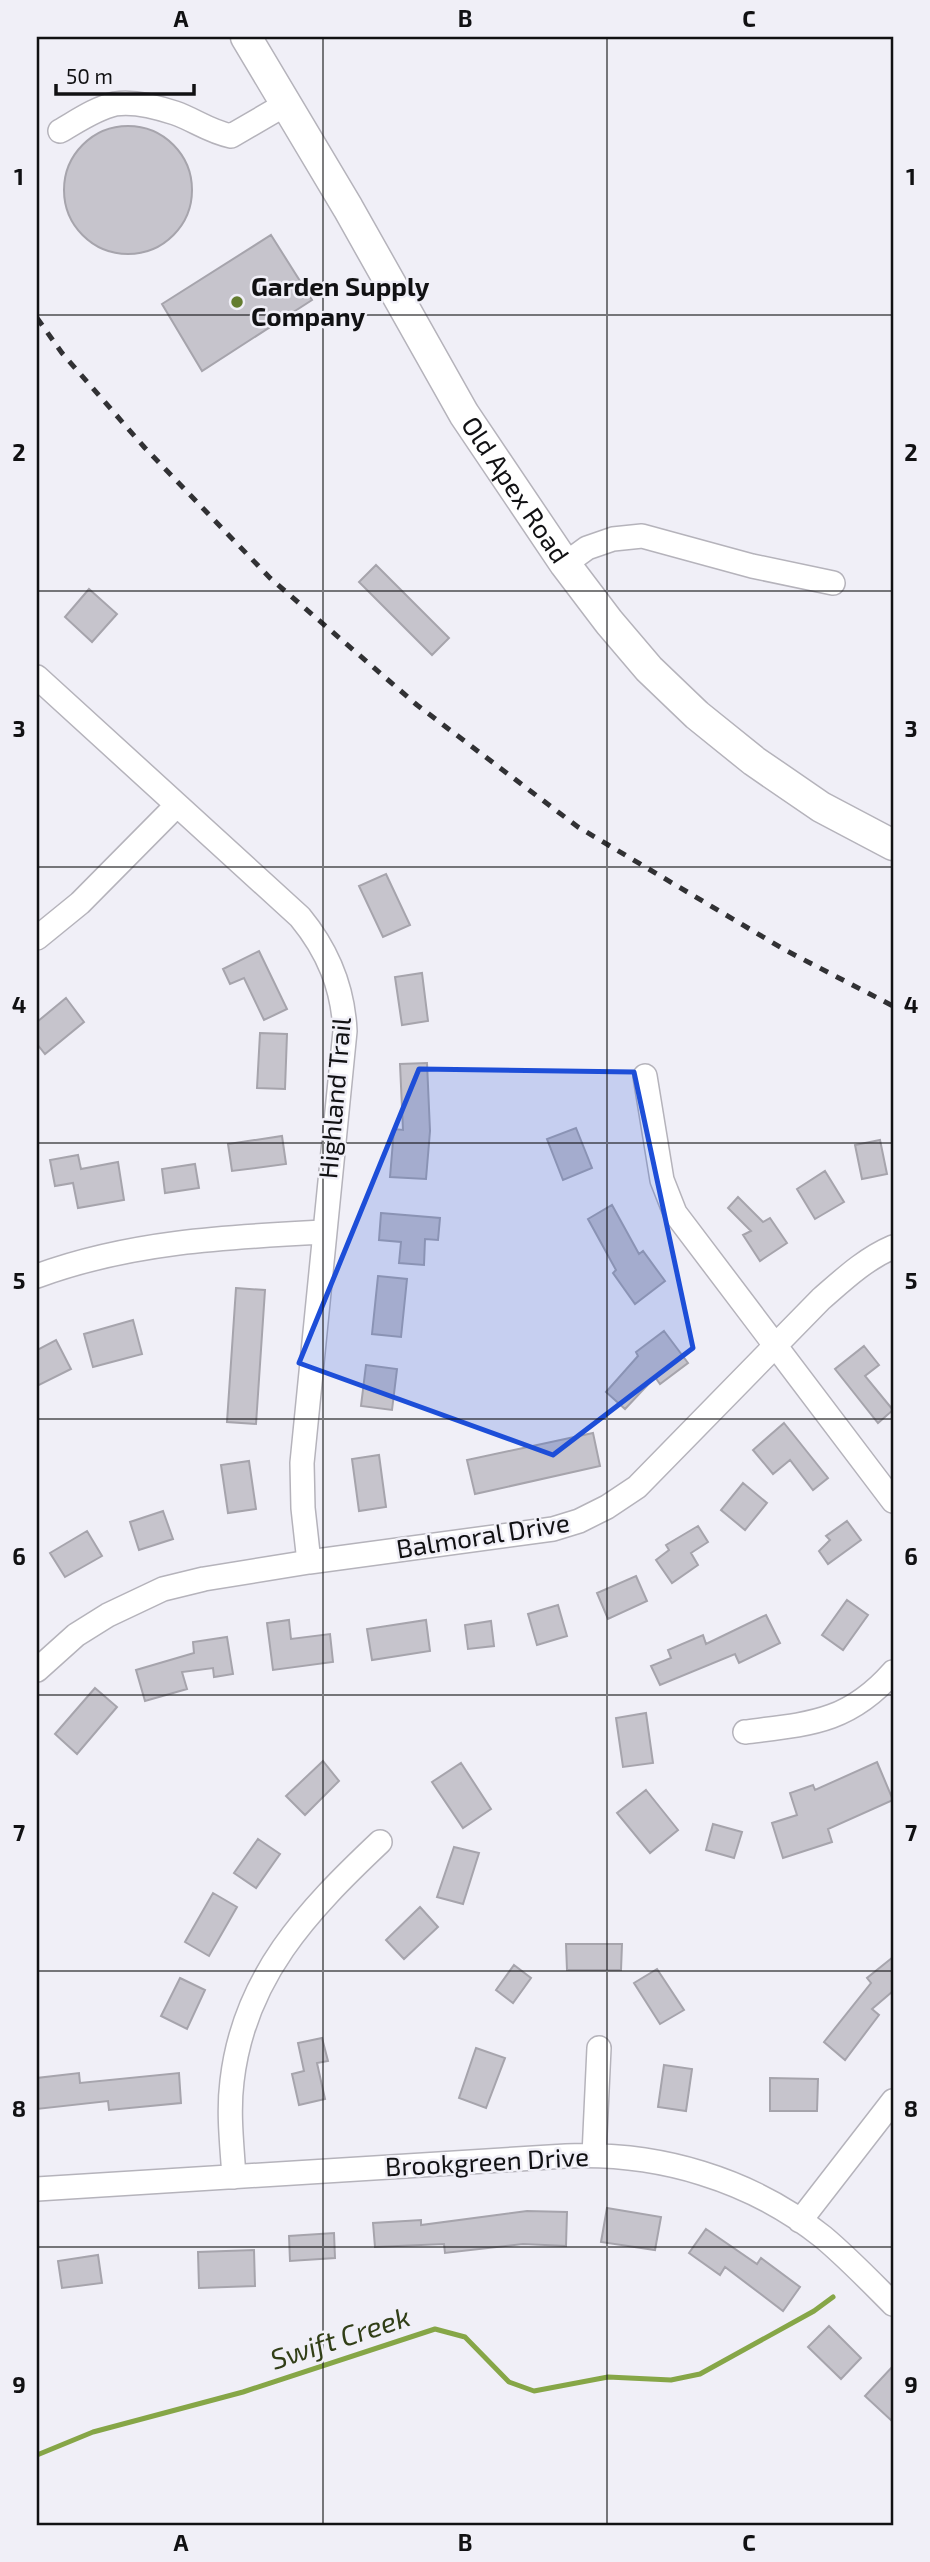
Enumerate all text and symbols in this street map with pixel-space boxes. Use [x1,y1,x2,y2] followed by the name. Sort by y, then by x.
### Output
[173,4,189,32] text: A
[458,4,472,32] text: B
[742,4,756,32] text: C
[56,52,194,96] scale bar
[66,63,113,88] text: 50 m
[14,162,24,190] text: 1
[906,162,916,190] text: 1
[251,270,430,332] place label: Garden Supply Company
[229,294,245,310] marker: Garden Supply Company
[456,410,577,568] street label: Old Apex Road
[12,438,26,466] text: 2
[904,438,918,466] text: 2
[12,714,26,742] text: 3
[904,714,918,742] text: 3
[12,990,26,1018] text: 4
[904,990,918,1018] text: 4
[311,1015,356,1180] street label: Highland Trail
[13,1266,25,1294] text: 5
[905,1266,917,1294] text: 5
[394,1506,572,1564] street label: Balmoral Drive
[12,1542,26,1570] text: 6
[904,1542,918,1570] text: 6
[13,1818,25,1846] text: 7
[905,1818,917,1846] text: 7
[12,2094,26,2122] text: 8
[904,2094,918,2122] text: 8
[384,2140,590,2181] street label: Brookgreen Drive
[265,2298,414,2376] water label: Swift Creek
[12,2370,26,2398] text: 9
[904,2370,918,2398] text: 9
[173,2528,189,2556] text: A
[458,2528,472,2556] text: B
[742,2528,756,2556] text: C

